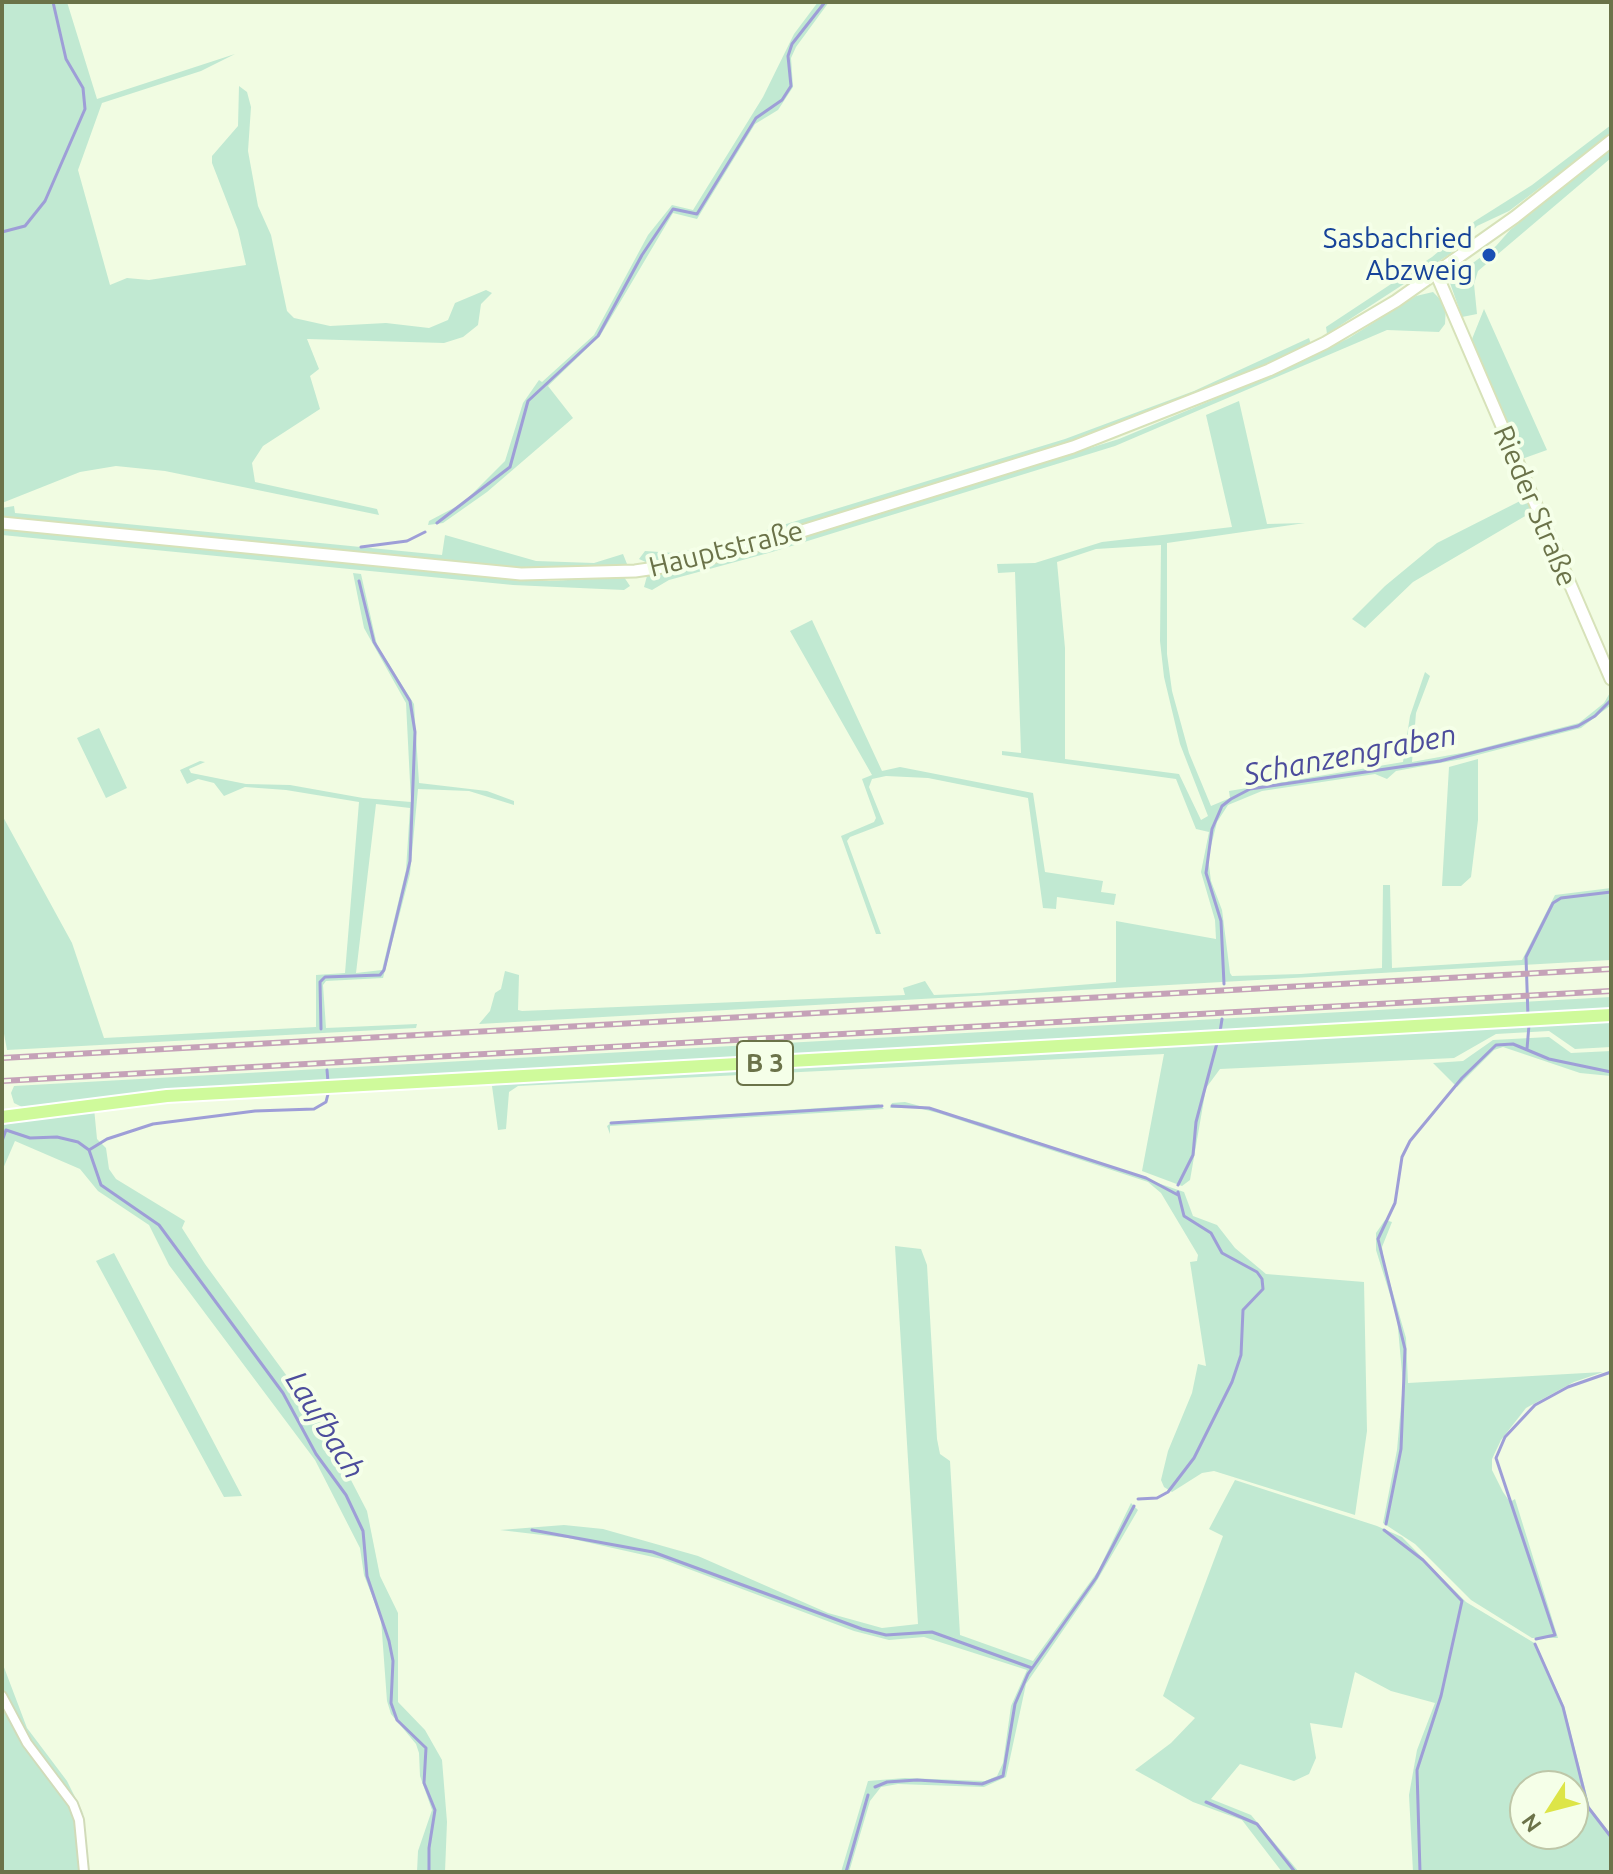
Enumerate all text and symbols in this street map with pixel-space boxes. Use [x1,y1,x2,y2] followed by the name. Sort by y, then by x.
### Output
[1323,222,1473,288] place label: Sasbachried Abzweig
[1480,246,1498,264] marker: Sasbachried Abzweig
[1486,420,1584,592] street label: Rieder Straße
[645,514,807,584] street label: Hauptstraße
[1241,717,1459,793] water label: Schanzengraben
[737,1041,793,1085] road number: B 3
[278,1364,372,1486] water label: Laufbach
[1509,1770,1589,1850] north arrow
[1516,1809,1546,1837] text: N

